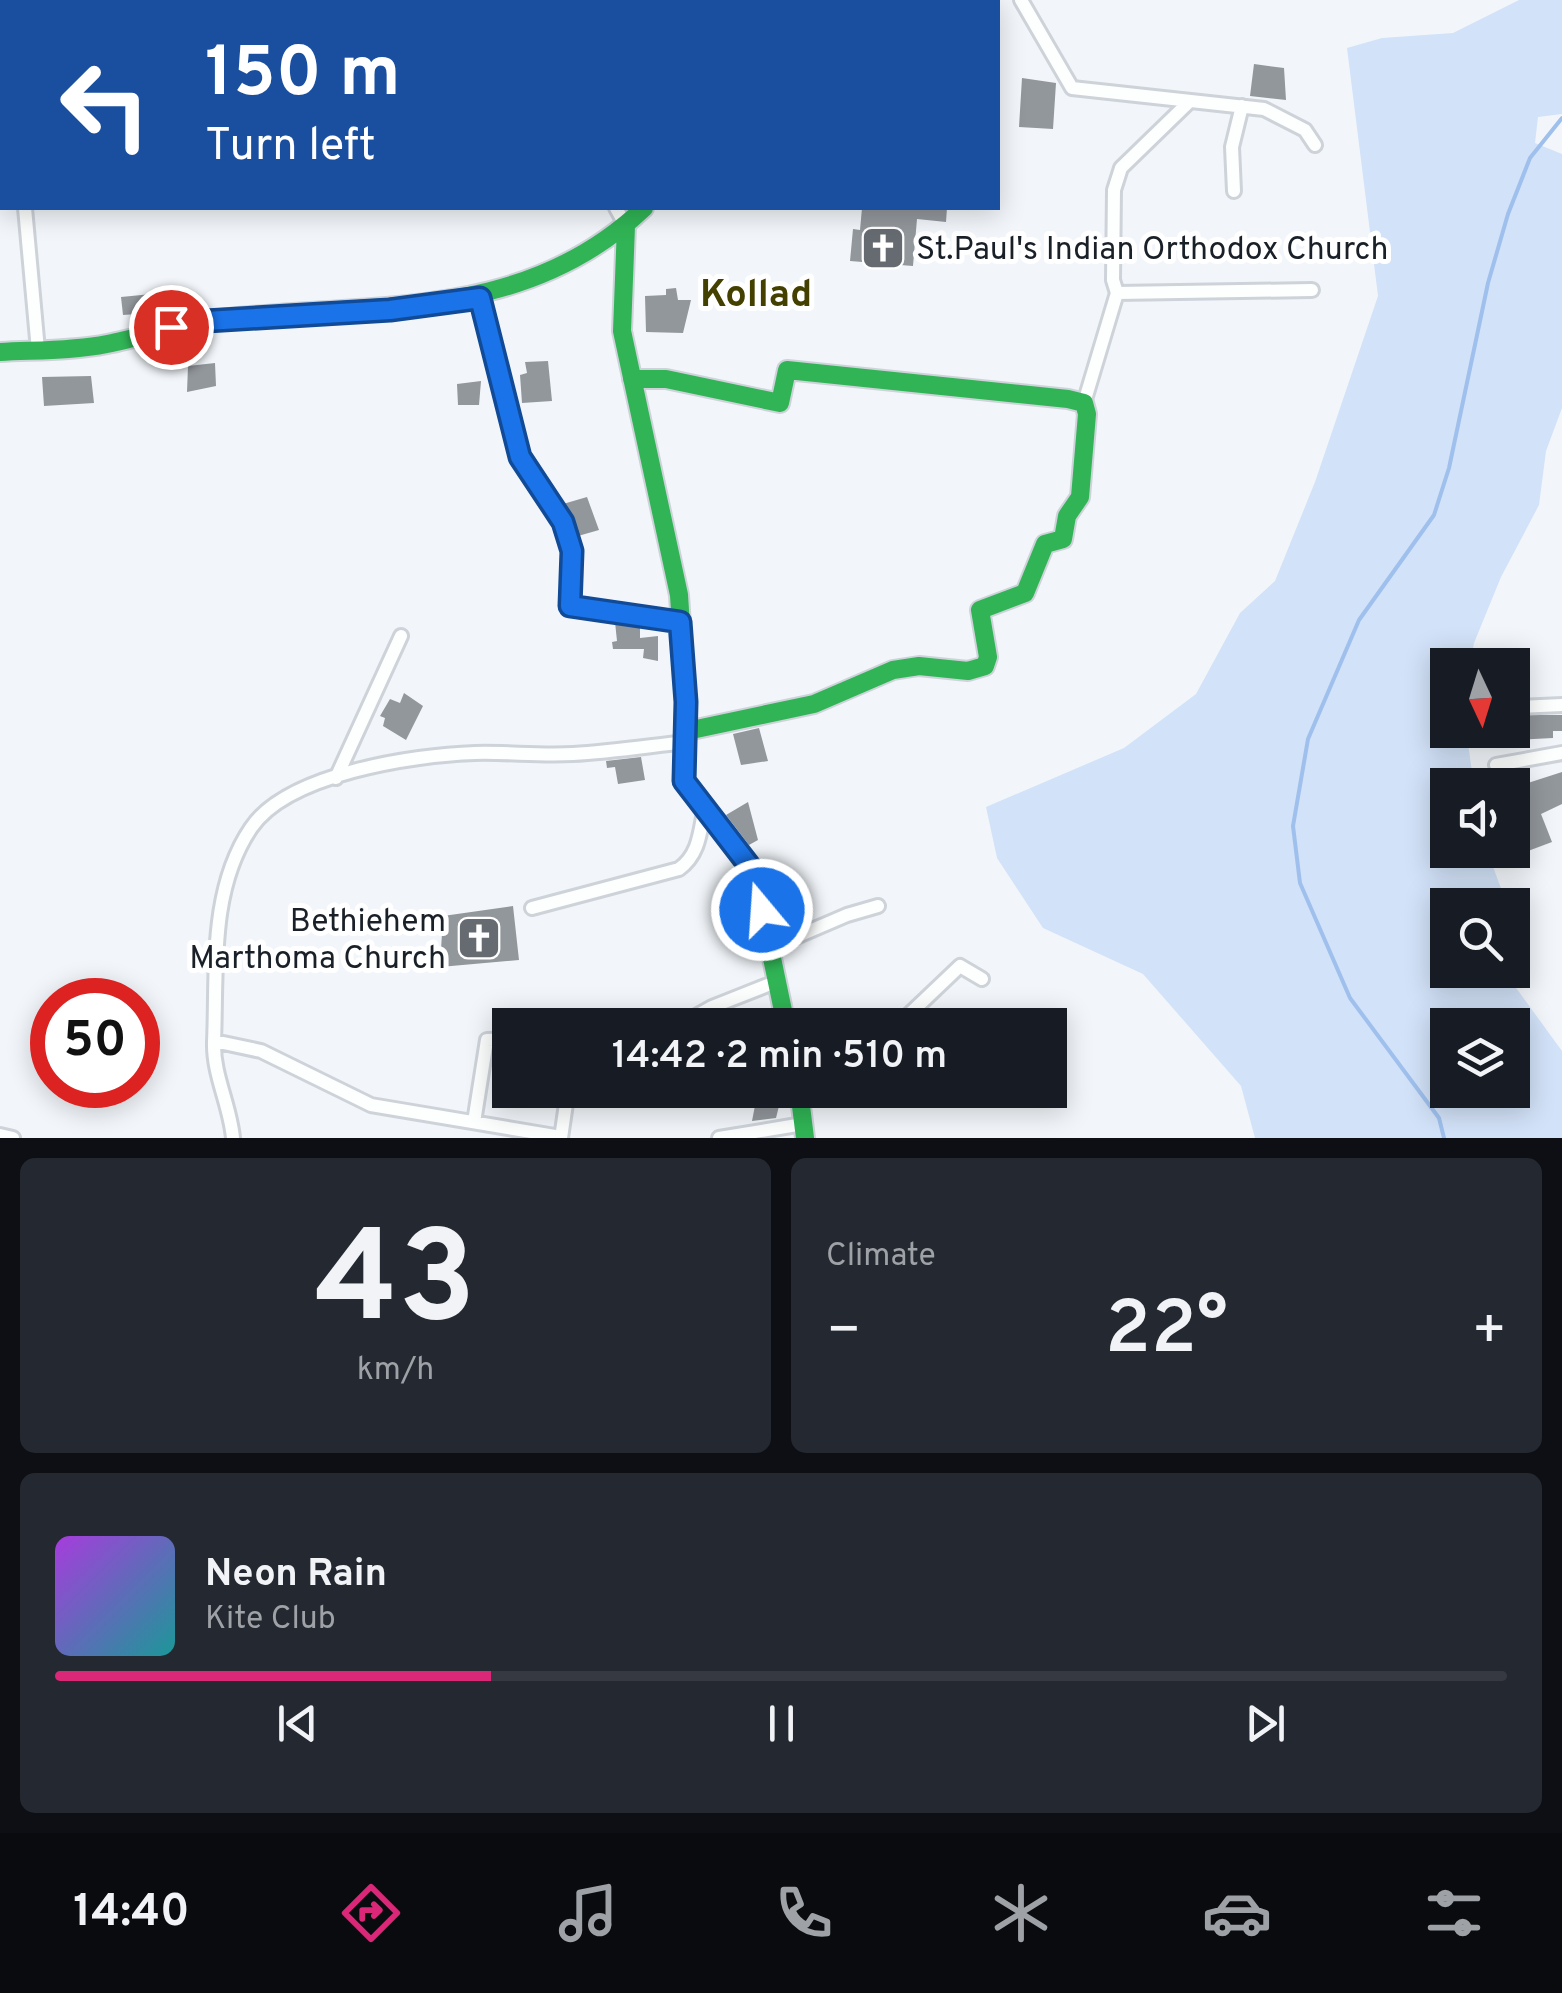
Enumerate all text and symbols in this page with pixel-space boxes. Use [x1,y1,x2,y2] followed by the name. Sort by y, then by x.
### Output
[205,32,400,121] text: 150 m
[40,40,170,170] icon: left
[205,119,376,176] text: Turn left
[860,225,906,271] church icon: St.Paul's Indian Orthodox Church
[916,231,1389,271] place label: St.Paul's Indian Orthodox Church
[700,272,812,321] district label: Kollad
[129,285,214,370] pin
[144,300,199,355] icon: arrive
[1430,648,1530,748] north arrow
[1430,648,1530,1108] map controls
[1430,768,1530,868] button: sound
[710,858,814,962] position arrow
[1430,888,1530,988] button: search
[189,903,446,980] place label: Bethiehem Marthoma Church
[456,915,502,961] church icon: Bethiehem Marthoma Church
[30,978,160,1108] speed limit sign: 50
[1430,1008,1530,1108] button: layers
[612,1033,947,1082] text: 14:42 · 2 min · 510 m
[315,1203,476,1368] text: 43
[826,1237,936,1277] text: Climate
[1105,1285,1228,1380] text: 22°
[826,1298,861,1368] text: −
[1472,1298,1507,1368] text: +
[357,1351,434,1391] text: km/h
[205,1551,387,1600] text: Neon Rain
[205,1600,336,1640] text: Kite Club
[270,1696,325,1751] icon: previous
[754,1696,809,1751] icon: pause
[1238,1696,1293,1751] icon: next
[336,1878,406,1948] icon: directions
[553,1878,623,1948] icon: music
[769,1878,839,1948] icon: phone
[986,1878,1056,1948] icon: climate
[1202,1878,1272,1948] icon: car
[1419,1878,1489,1948] icon: filters
[73,1885,190,1942] text: 14:40

